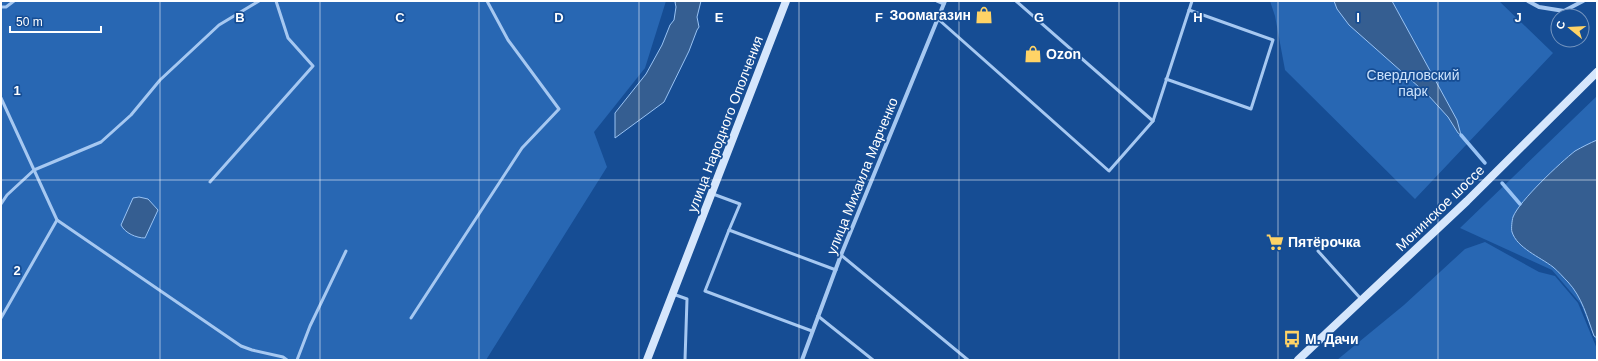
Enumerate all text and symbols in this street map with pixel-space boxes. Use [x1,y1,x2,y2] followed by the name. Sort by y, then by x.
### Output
[974,5,994,25] shop icon: Зоомагазин
[890,7,971,23] place label: Зоомагазин
[10,8,101,34] scale bar
[1550,8,1590,48] north arrow
[235,10,245,25] text: B
[395,10,405,25] text: C
[554,10,564,25] text: D
[715,10,724,25] text: E
[875,10,883,25] text: F
[1034,10,1044,25] text: G
[1193,10,1203,25] text: H
[1356,10,1360,25] text: I
[1514,10,1522,25] text: J
[16,15,43,29] text: 50 m
[1554,19,1567,31] text: С
[684,34,766,214] street label: улица Народного Ополчения
[1023,44,1043,64] shop icon: Ozon
[1046,46,1081,62] place label: Ozon
[1367,67,1459,99] park label: Свердловский парк
[13,83,21,98] text: 1
[823,95,901,257] street label: улица Михаила Марченко
[1393,162,1488,254] street label: Монинское шоссе
[1265,232,1285,252] supermarket icon: Пятёрочка
[1288,234,1361,250] place label: Пятёрочка
[13,263,21,278] text: 2
[1282,329,1302,349] bus stop icon: М. Дачи
[1305,331,1359,347] place label: М. Дачи

